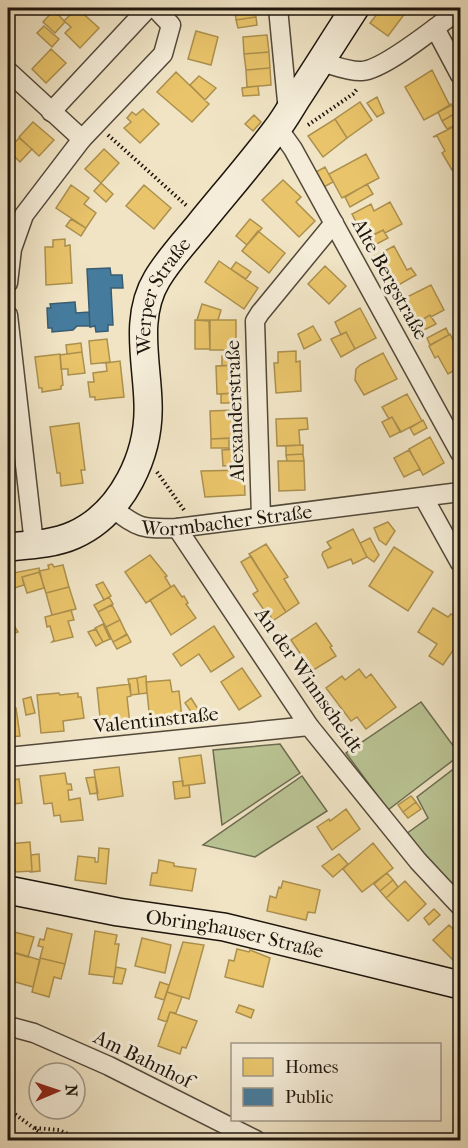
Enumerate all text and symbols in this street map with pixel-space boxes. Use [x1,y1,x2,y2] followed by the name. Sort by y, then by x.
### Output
[347,214,433,344] street label: Alte Bergstraße
[132,232,195,356] street label: Werper Straße
[221,340,249,483] street label: Alexanderstraße
[139,499,313,540] street label: Wormbacher Straße
[250,602,368,757] street label: An der Winnscheidt
[91,702,220,738] street label: Valentinstraße
[144,905,326,963] street label: Obringhauser Straße
[89,1025,200,1095] street label: Am Bahnhof
[231,1043,441,1121] legend
[285,1057,339,1078] text: Homes
[27,1061,87,1121] north arrow
[62,1084,81,1098] text: N
[285,1087,333,1108] text: Public

